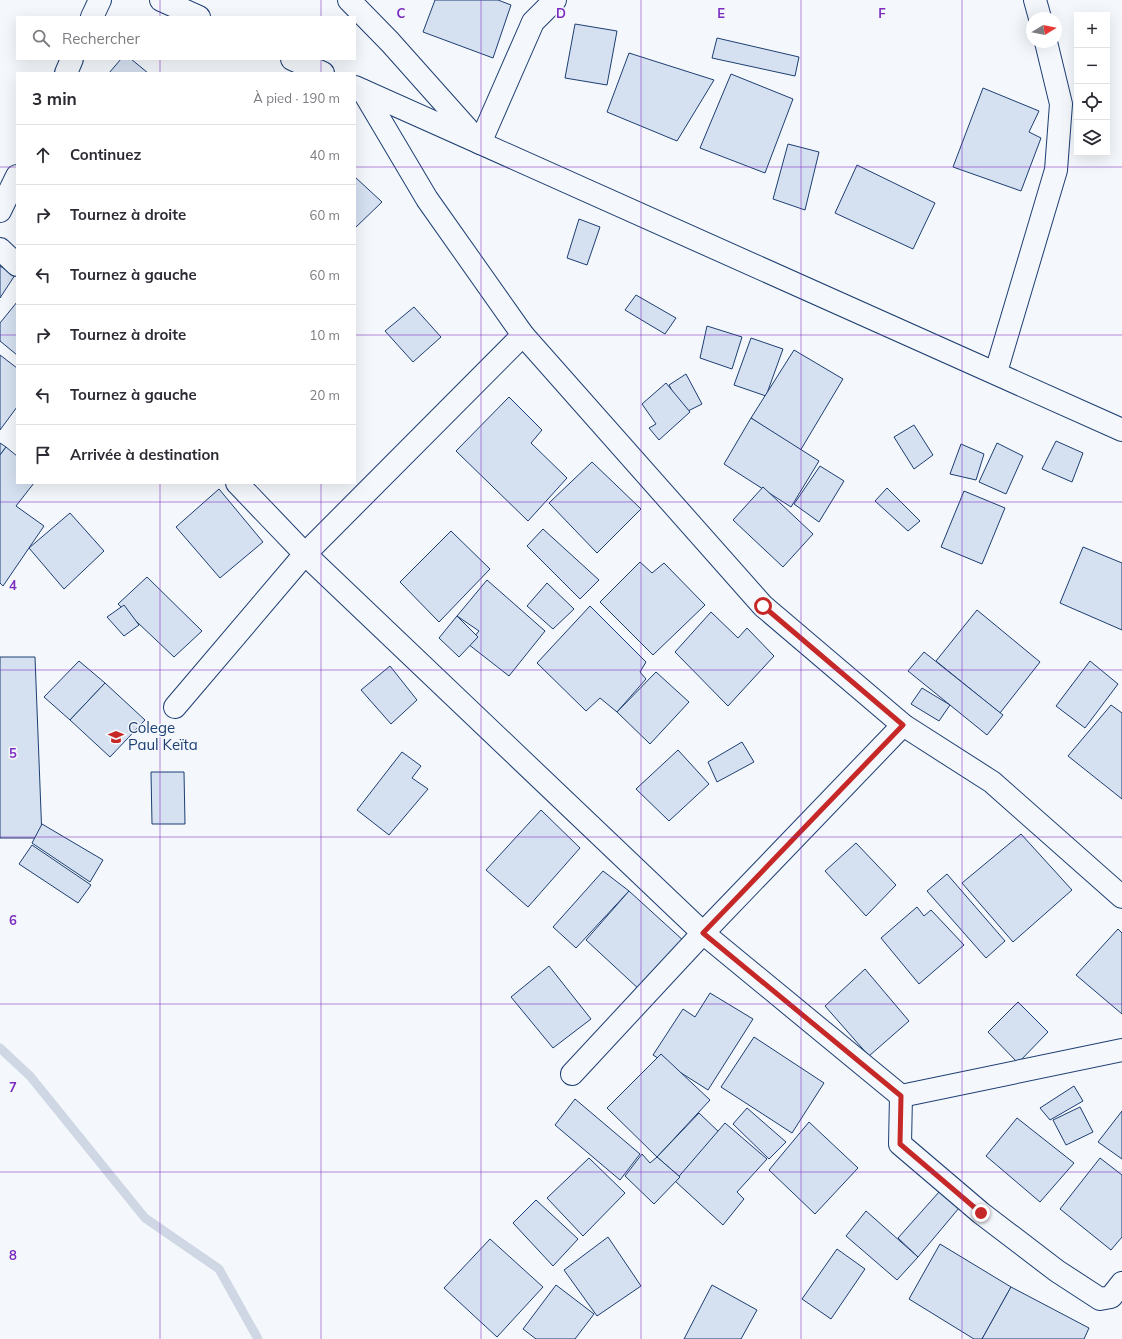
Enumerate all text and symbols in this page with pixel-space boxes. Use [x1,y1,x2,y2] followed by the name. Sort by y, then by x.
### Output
[397,5,406,21] text: C
[556,5,566,21] text: D
[717,5,725,21] text: E
[878,5,886,21] text: F
[1026,12,1062,48] north arrow
[1074,12,1110,156] map controls
[1074,12,1110,48] button: +
[16,16,356,60] search box
[30,27,52,49] icon: search
[62,29,140,48] text: Rechercher
[1074,48,1110,84] button: −
[1074,84,1110,120] button: locate
[32,88,77,109] text: 3 min
[253,90,340,106] text: À pied · 190 m
[1074,120,1110,156] button: layers
[32,144,54,166] icon: ahead
[70,145,141,164] text: Continuez
[310,147,340,163] text: 40 m
[32,204,54,226] icon: right
[70,205,186,224] text: Tournez à droite
[310,207,340,223] text: 60 m
[32,264,54,286] icon: left
[70,265,197,284] text: Tournez à gauche
[310,267,340,283] text: 60 m
[32,324,54,346] icon: right
[70,325,186,344] text: Tournez à droite
[310,327,340,343] text: 10 m
[32,384,54,406] icon: left
[70,385,197,404] text: Tournez à gauche
[310,387,340,403] text: 20 m
[32,444,54,466] icon: arrive
[70,445,219,464] text: Arrivée à destination
[9,577,17,593] text: 4
[754,597,772,615] route start
[128,718,198,754] place label: Colege Paul Keïta
[107,728,125,746] school or university icon: Colege Paul Keïta
[9,745,17,761] text: 5
[9,912,17,928] text: 6
[9,1079,17,1095] text: 7
[972,1204,990,1222] route end
[9,1247,17,1263] text: 8

